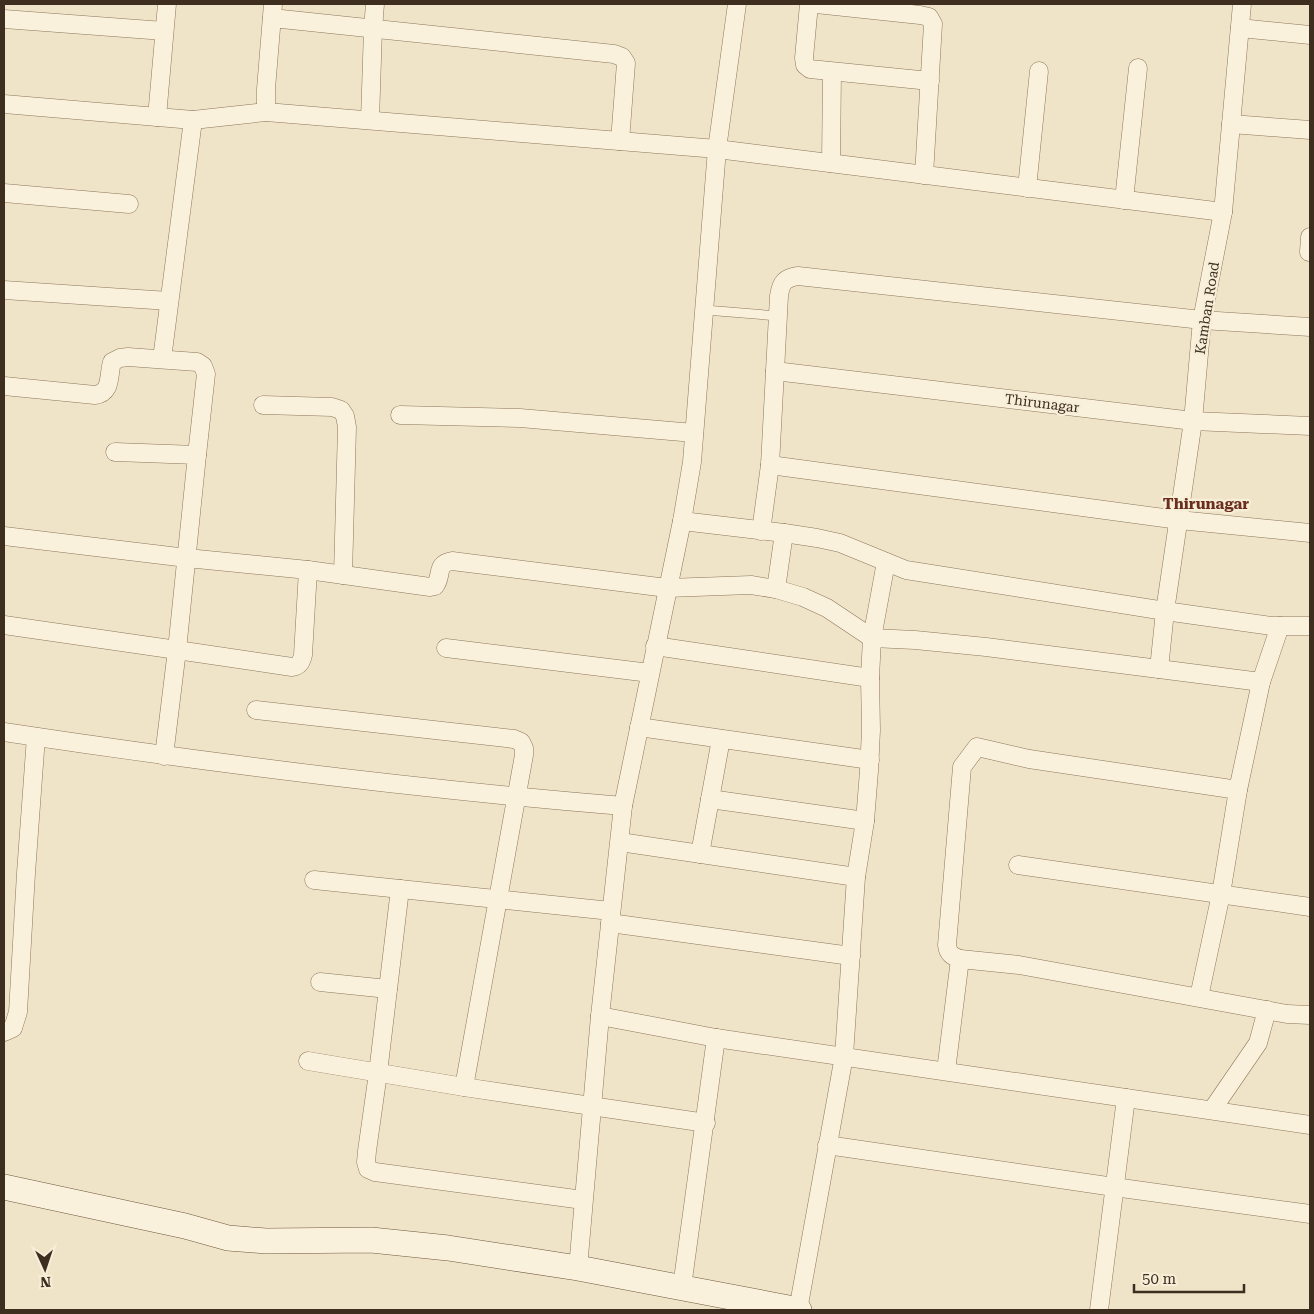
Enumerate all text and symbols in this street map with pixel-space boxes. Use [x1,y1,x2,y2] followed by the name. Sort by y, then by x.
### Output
[1192,261,1222,355] street label: Kamban Road
[1004,390,1080,416] street label: Thirunagar
[1163,495,1249,513] district label: Thirunagar
[20,1244,70,1294] north arrow
[1134,1262,1244,1294] scale bar
[1142,1270,1177,1288] text: 50 m
[40,1274,51,1290] text: N

